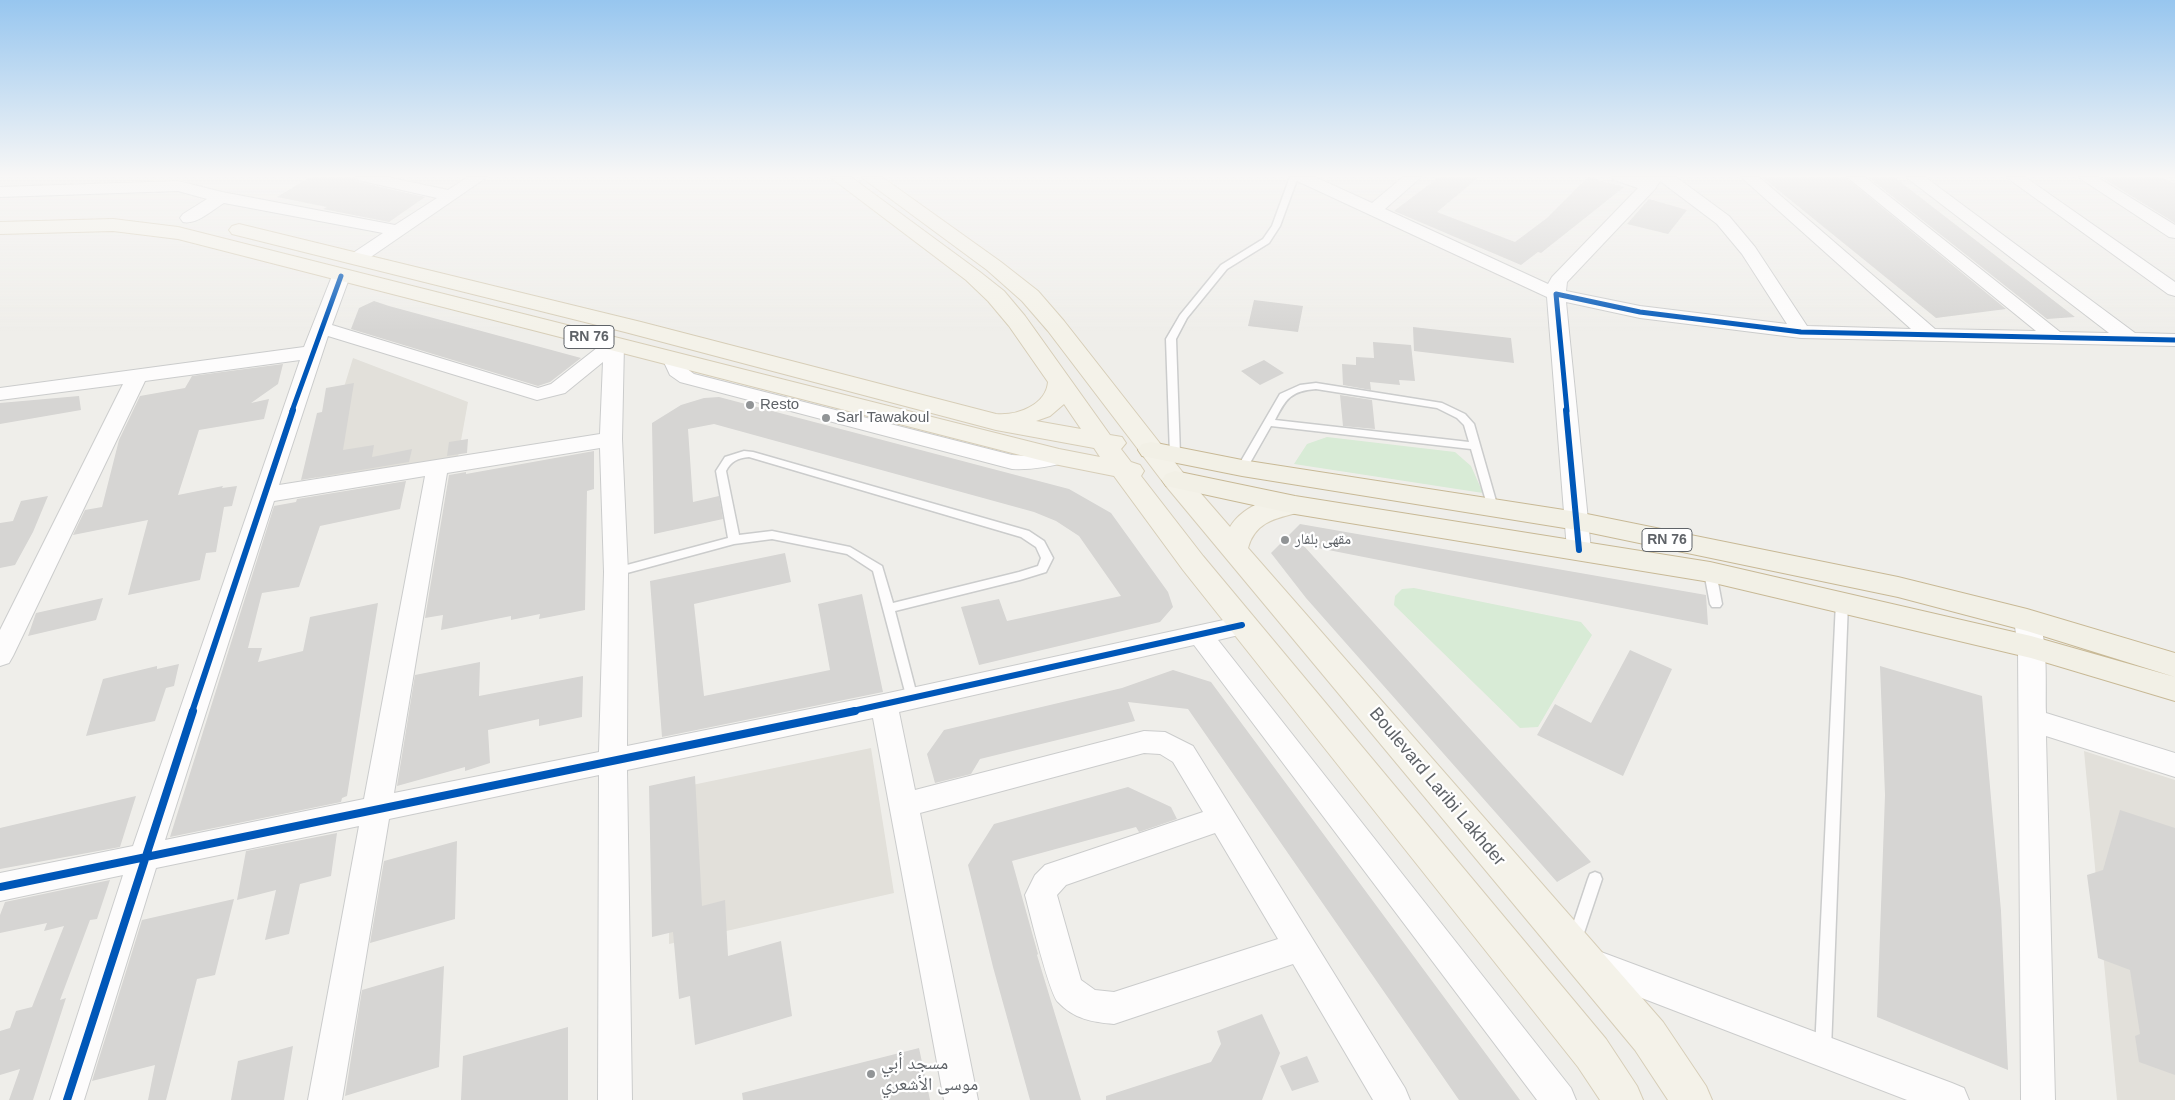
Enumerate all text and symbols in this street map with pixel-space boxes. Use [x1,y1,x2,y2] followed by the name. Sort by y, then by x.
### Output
[564,326,614,348] road number: RN 76
[760,396,799,414] place label: Resto
[744,399,756,411] marker: Resto
[836,409,929,427] place label: Sarl Tawakoul
[820,412,832,424] marker: Sarl Tawakoul
[1642,528,1692,552] road number: RN 76
[1295,531,1351,549] place label: مقهى بلفار
[1279,534,1291,546] marker: مقهى بلفار
[1364,703,1510,871] street label: Boulevard Laribi Lakhder
[881,1053,978,1096] place label: مسجد أبي موسى الأشعري
[865,1068,877,1080] marker: مسجد أبي موسى الأشعري

